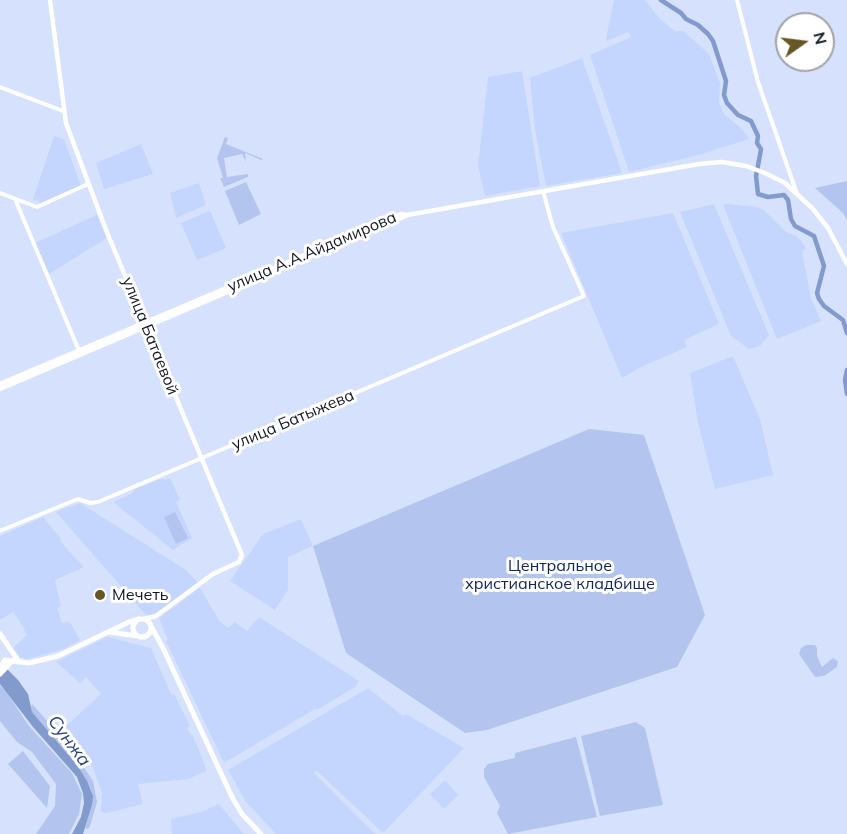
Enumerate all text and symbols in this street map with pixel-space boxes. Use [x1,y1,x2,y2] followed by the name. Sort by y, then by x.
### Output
[775,12,835,72] north arrow
[809,30,832,46] text: N
[225,208,399,296] street label: улица А.А.Айдамирова
[118,274,182,398] street label: улица Батаевой
[229,386,357,454] street label: улица Батыжева
[465,556,655,594] park label: Центральное христианское кладбище
[112,585,169,605] place label: Мечеть
[93,588,107,602] marker: Мечеть
[43,711,95,771] water label: Сунжа

